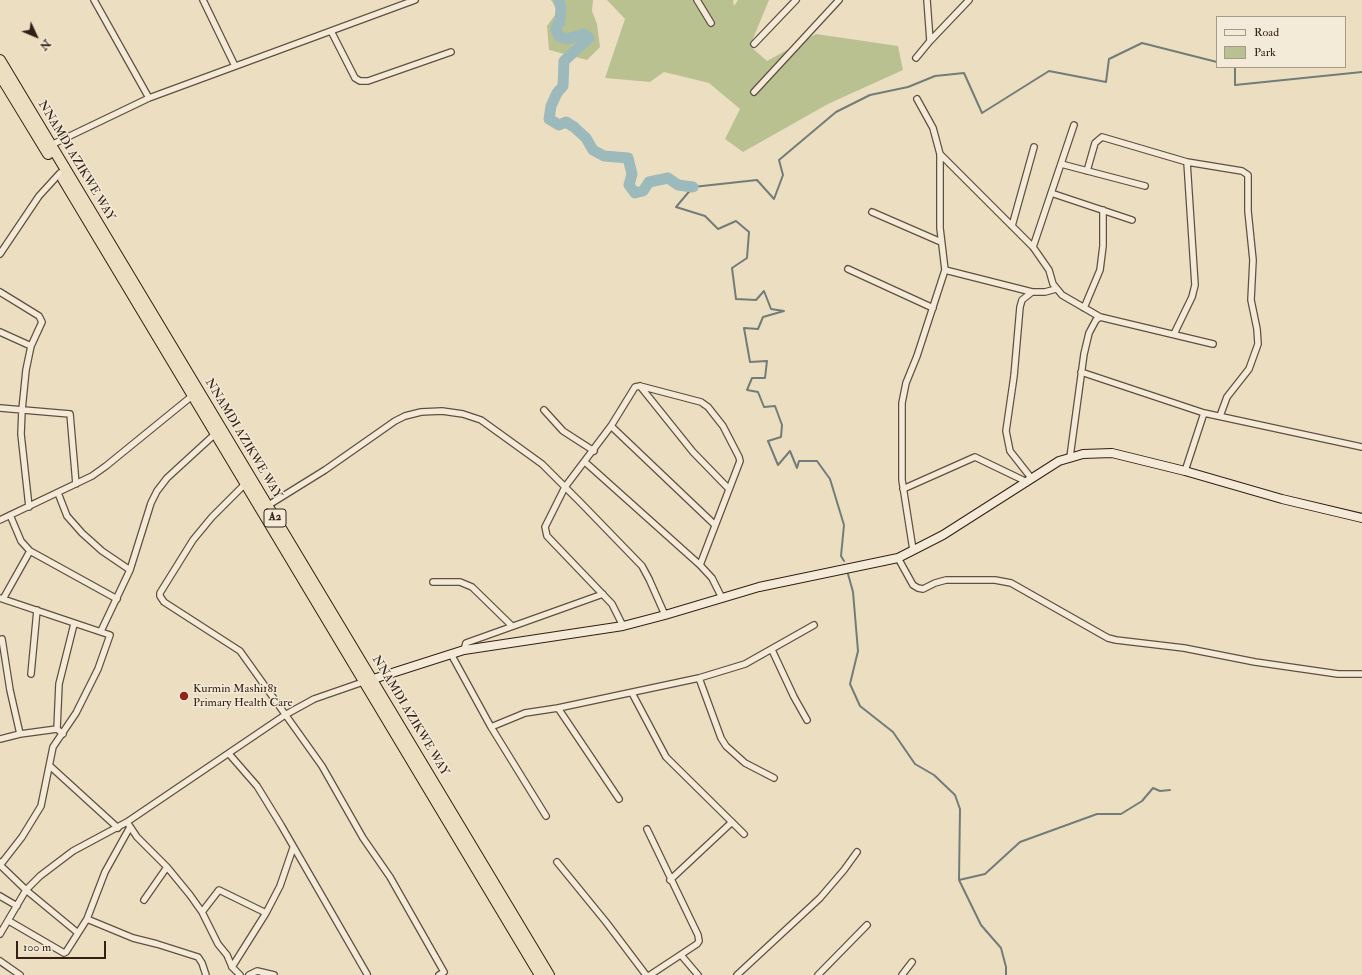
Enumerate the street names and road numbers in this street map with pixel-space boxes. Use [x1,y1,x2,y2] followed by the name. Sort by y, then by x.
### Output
[34,98,118,224] street label: NNAMDI AZIKWE WAY
[201,376,285,502] street label: NNAMDI AZIKWE WAY
[264,509,286,527] road number: A2
[368,653,452,779] street label: NNAMDI AZIKWE WAY

